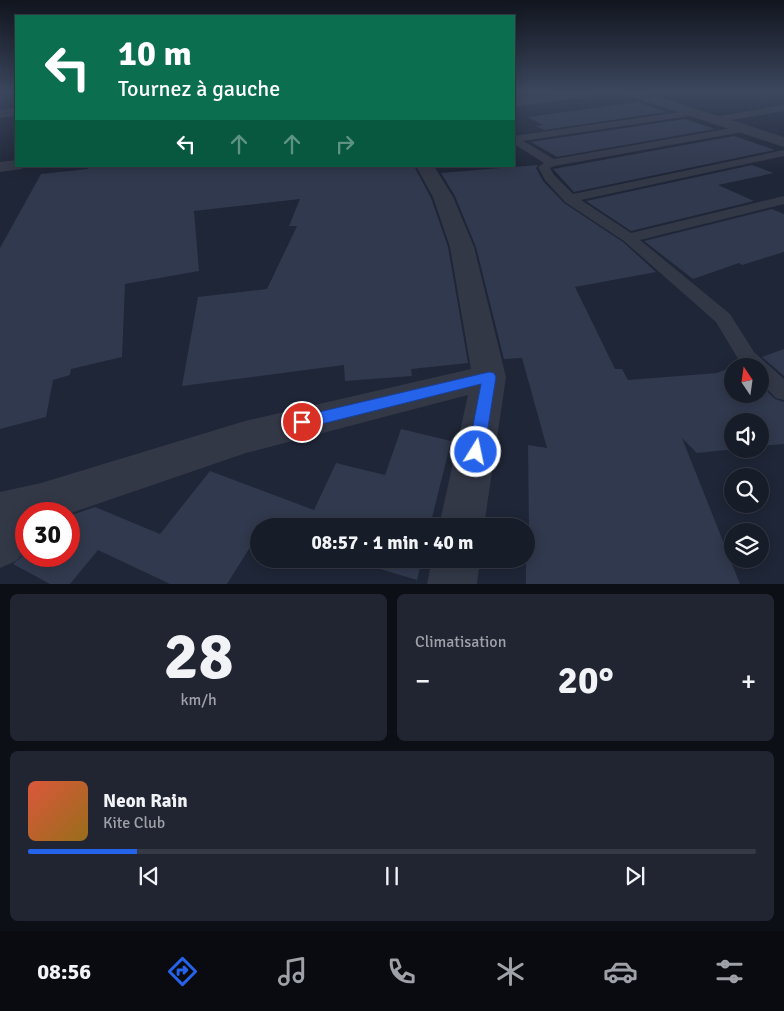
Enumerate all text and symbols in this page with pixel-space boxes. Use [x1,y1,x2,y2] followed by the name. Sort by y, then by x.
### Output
[118,32,192,75] text: 10 m
[35,35,100,100] icon: left
[118,75,280,102] text: Tournez à gauche
[172,130,200,158] icon: left
[225,130,253,158] icon: ahead
[278,130,306,158] icon: ahead
[331,130,359,158] icon: right
[724,358,769,402] north arrow
[724,358,769,568] map controls
[281,401,323,443] pin
[288,408,316,436] icon: arrive
[724,413,769,458] button: sound
[449,425,501,477] position arrow
[724,468,769,513] button: search
[15,502,80,567] speed limit sign: 30
[724,523,769,568] button: layers
[312,531,473,555] text: 08:57 · 1 min · 40 m
[163,617,234,697] text: 28
[415,632,506,652] text: Climatisation
[557,657,614,704] text: 20°
[415,664,430,698] text: −
[741,664,756,698] text: +
[180,690,217,710] text: km/h
[103,789,188,813] text: Neon Rain
[103,813,165,833] text: Kite Club
[135,862,163,890] icon: previous
[378,862,406,890] icon: pause
[621,862,649,890] icon: next
[165,954,200,989] icon: directions
[275,954,310,989] icon: music
[384,954,419,989] icon: phone
[493,954,528,989] icon: climate
[603,954,638,989] icon: car
[712,954,747,989] icon: filters
[37,958,91,985] text: 08:56

